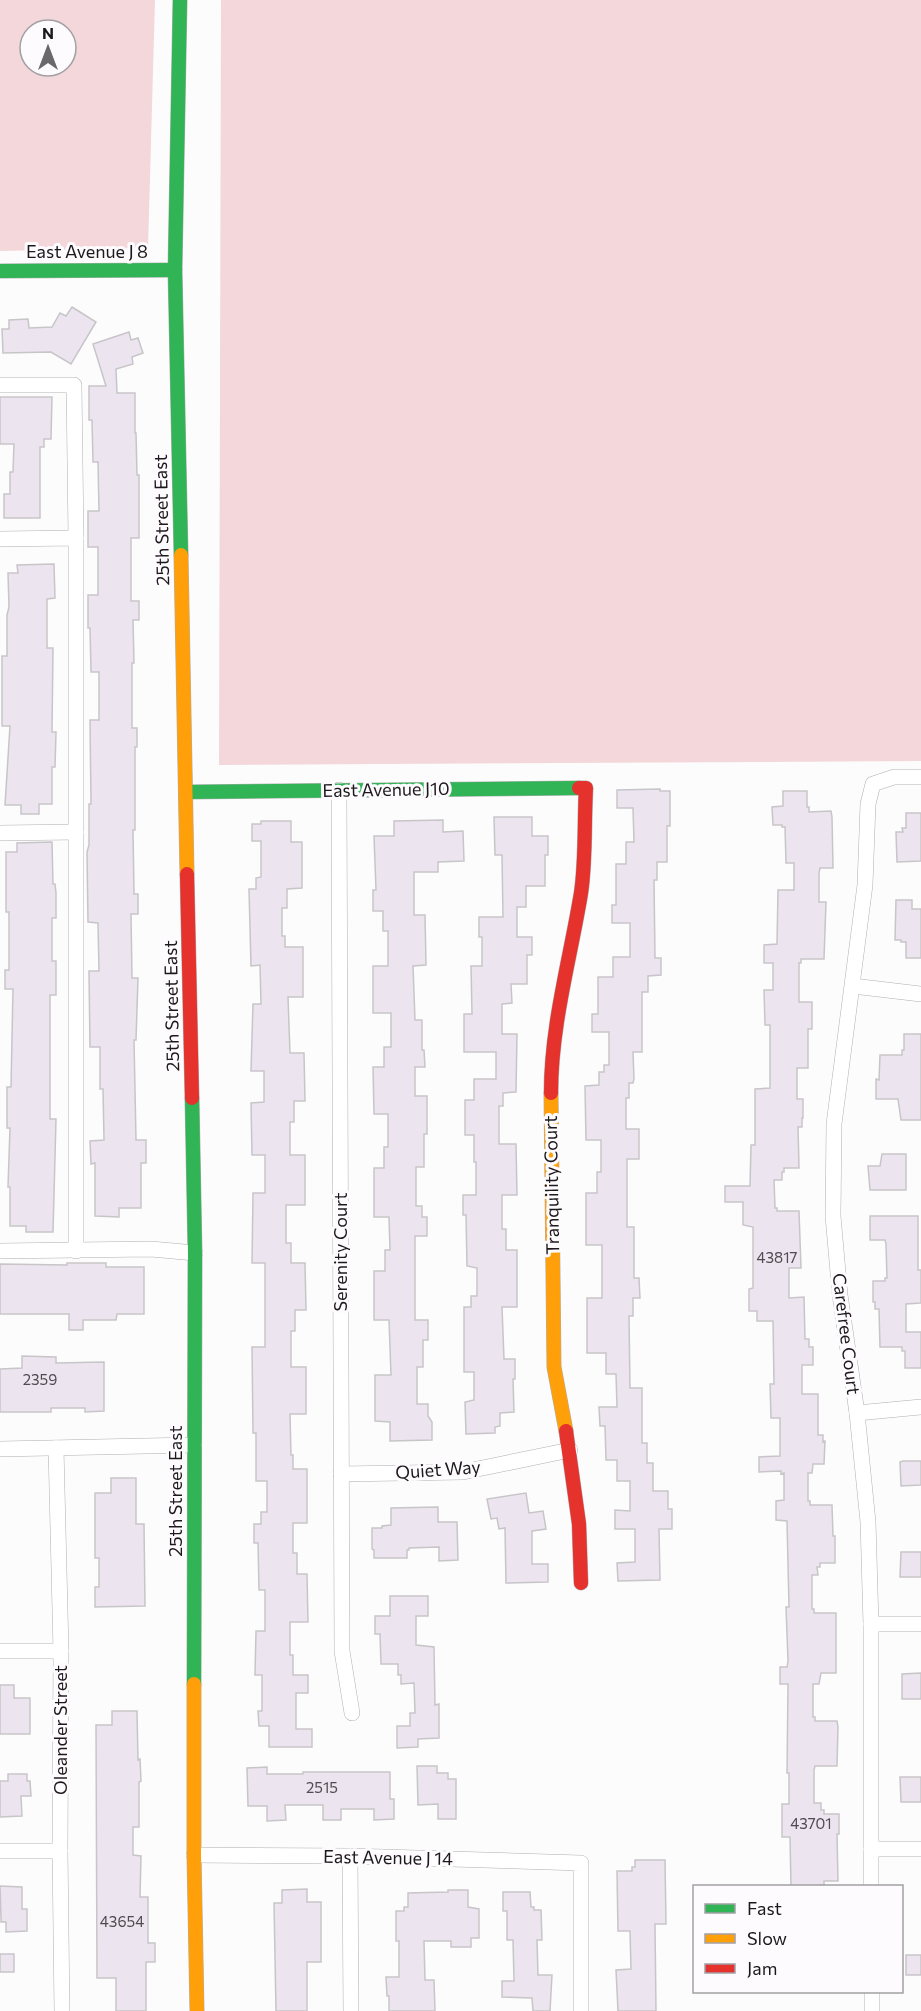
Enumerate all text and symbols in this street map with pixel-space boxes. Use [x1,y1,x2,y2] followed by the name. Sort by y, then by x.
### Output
[18,18,78,78] north arrow
[42,23,54,42] text: N
[26,240,148,262] street label: East Avenue J 8
[149,454,173,586] street label: 25th Street East
[322,777,450,801] street label: East Avenue J10
[159,940,183,1072] street label: 25th Street East
[539,1115,563,1255] street label: Tranquility Court
[329,1192,351,1312] street label: Serenity Court
[757,1248,798,1266] house number: 43817
[829,1272,865,1396] street label: Carefree Court
[23,1370,57,1388] house number: 2359
[164,1425,186,1557] street label: 25th Street East
[395,1455,481,1483] street label: Quiet Way
[49,1665,71,1795] street label: Oleander Street
[306,1778,338,1796] house number: 2515
[790,1814,832,1832] house number: 43701
[323,1845,453,1869] street label: East Avenue J 14
[693,1885,903,1993] legend
[747,1897,782,1919] text: Fast
[100,1912,144,1930] house number: 43654
[747,1927,787,1949] text: Slow
[747,1957,777,1979] text: Jam

